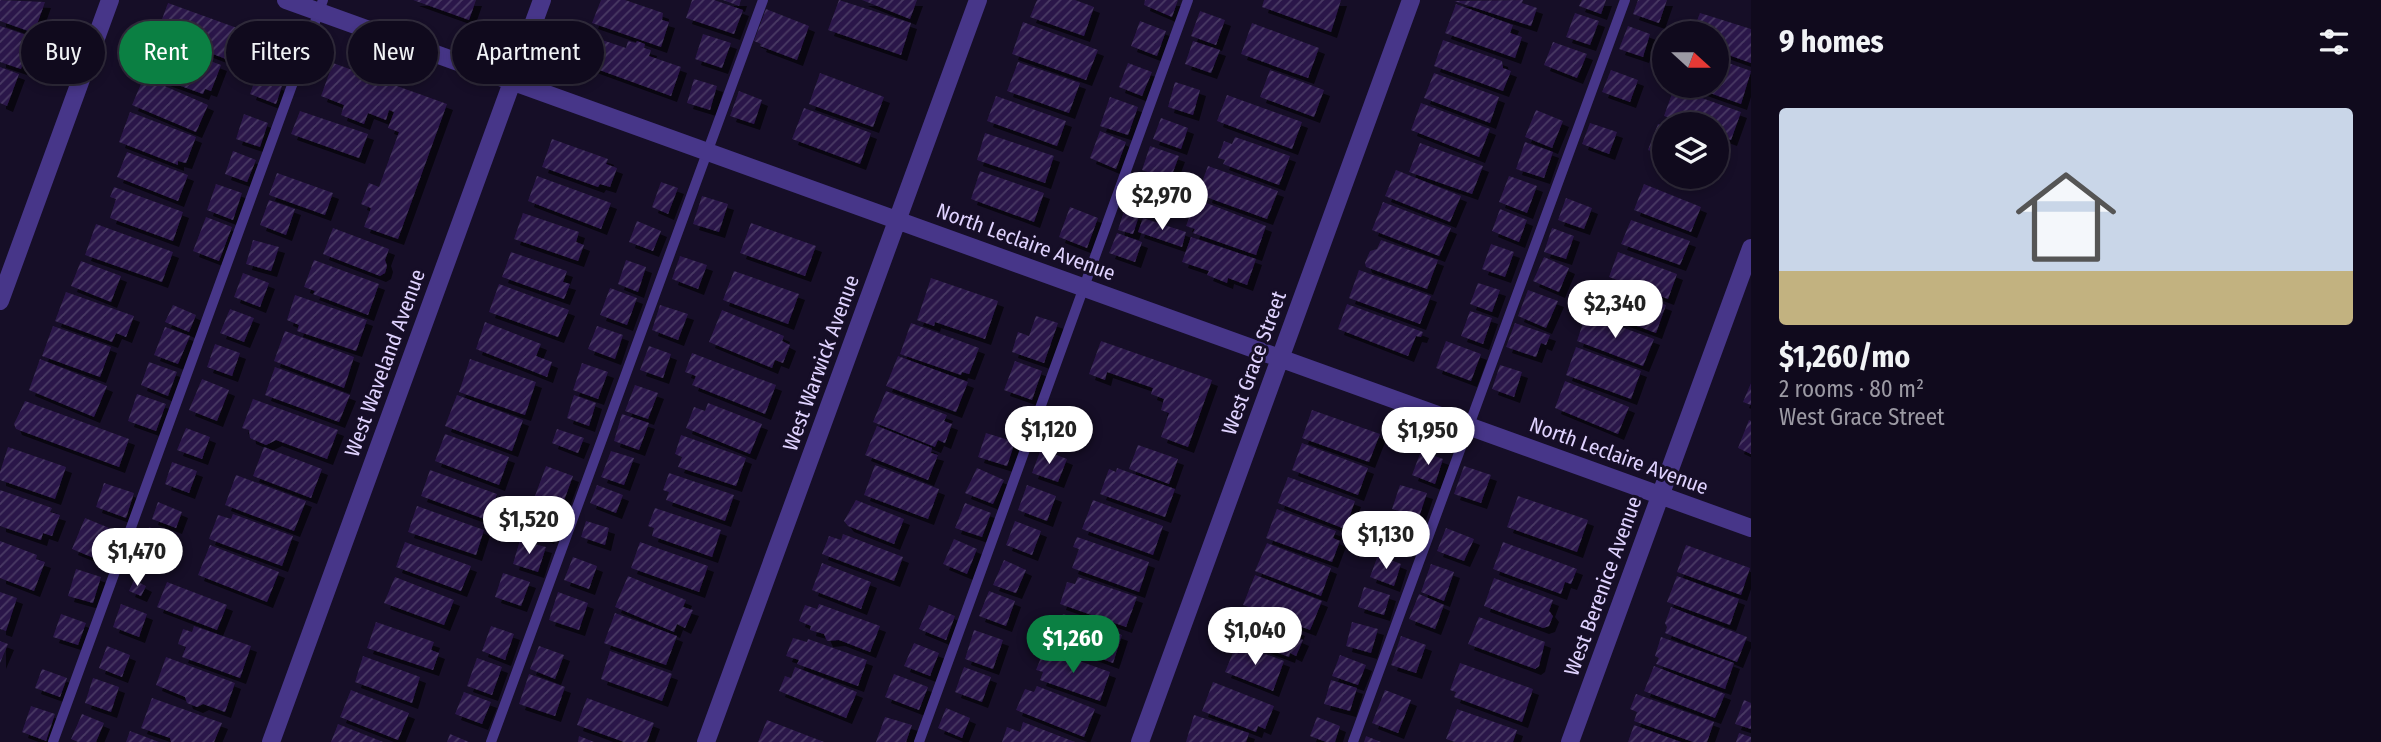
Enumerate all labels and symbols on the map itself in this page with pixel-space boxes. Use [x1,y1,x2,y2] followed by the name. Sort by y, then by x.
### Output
[1652,21,1729,98] north arrow
[1105,173,1219,232] pin: $2,970
[933,198,1119,286] street label: North Leclaire Avenue
[339,266,431,460] street label: West Waveland Avenue
[777,272,865,454] street label: West Warwick Avenue
[1558,280,1672,340] pin: $2,340
[1216,287,1292,438] street label: West Grace Street
[992,406,1106,466] pin: $1,120
[1371,407,1485,467] pin: $1,950
[1526,412,1712,500] street label: North Leclaire Avenue
[1558,493,1648,679] street label: West Berenice Avenue
[472,496,586,556] pin: $1,520
[1329,512,1443,571] pin: $1,130
[80,528,194,588] pin: $1,470
[1198,608,1312,667] pin: $1,040
[1016,616,1130,675] pin: $1,260

